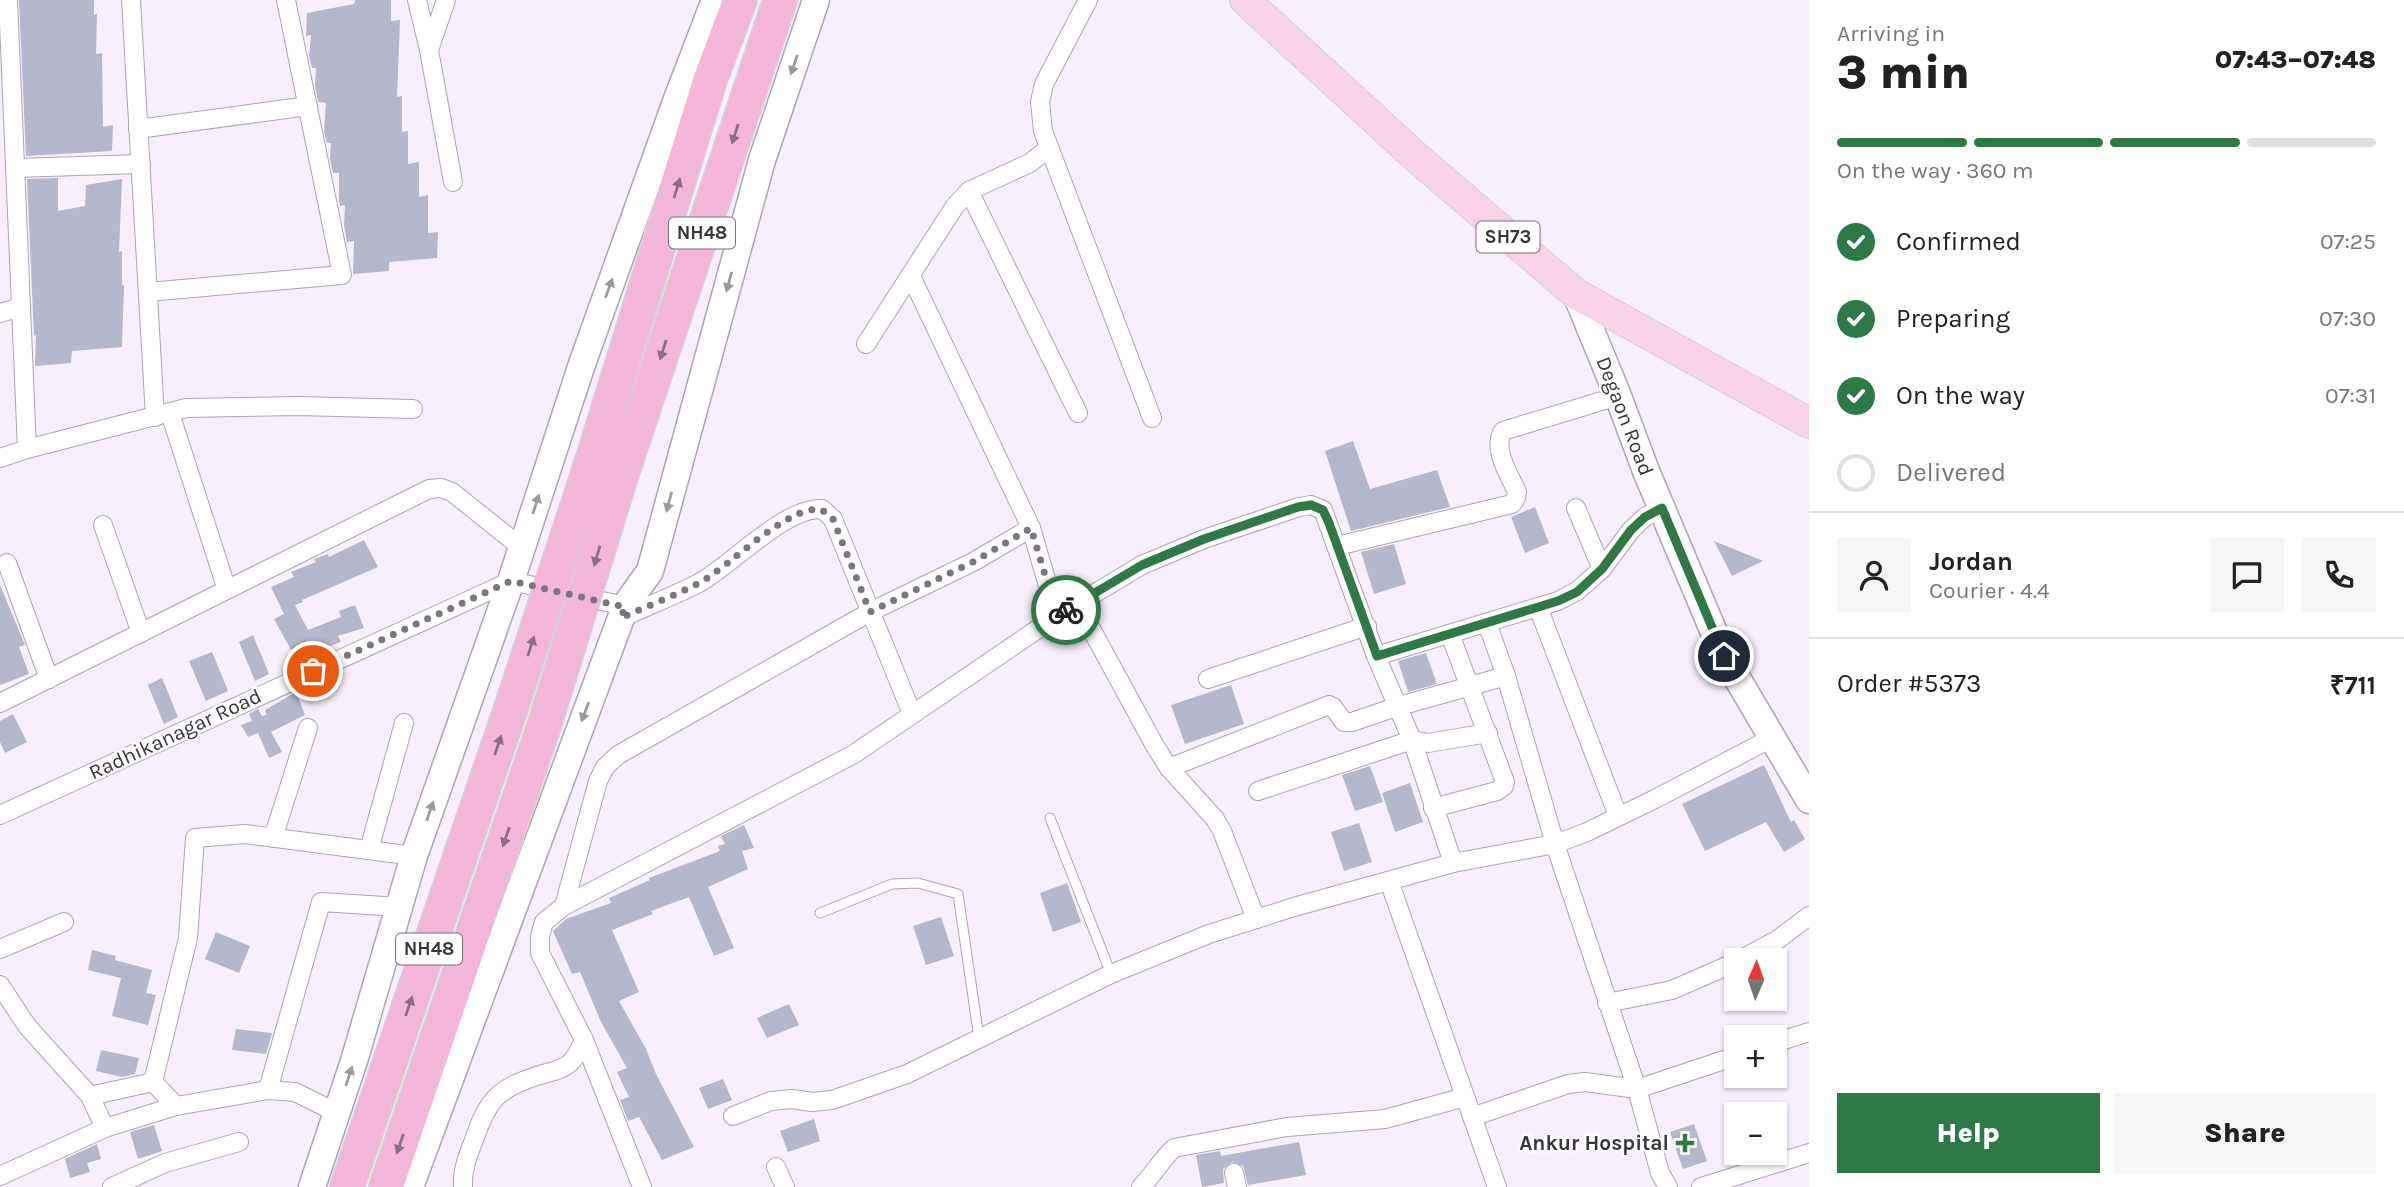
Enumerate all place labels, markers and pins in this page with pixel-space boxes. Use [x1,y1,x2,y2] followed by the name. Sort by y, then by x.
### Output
[1694,626,1754,686] pin
[283,641,343,701] pin
[1519,1131,1669,1155] place label: Ankur Hospital
[1675,1133,1695,1153] marker: Ankur Hospital

